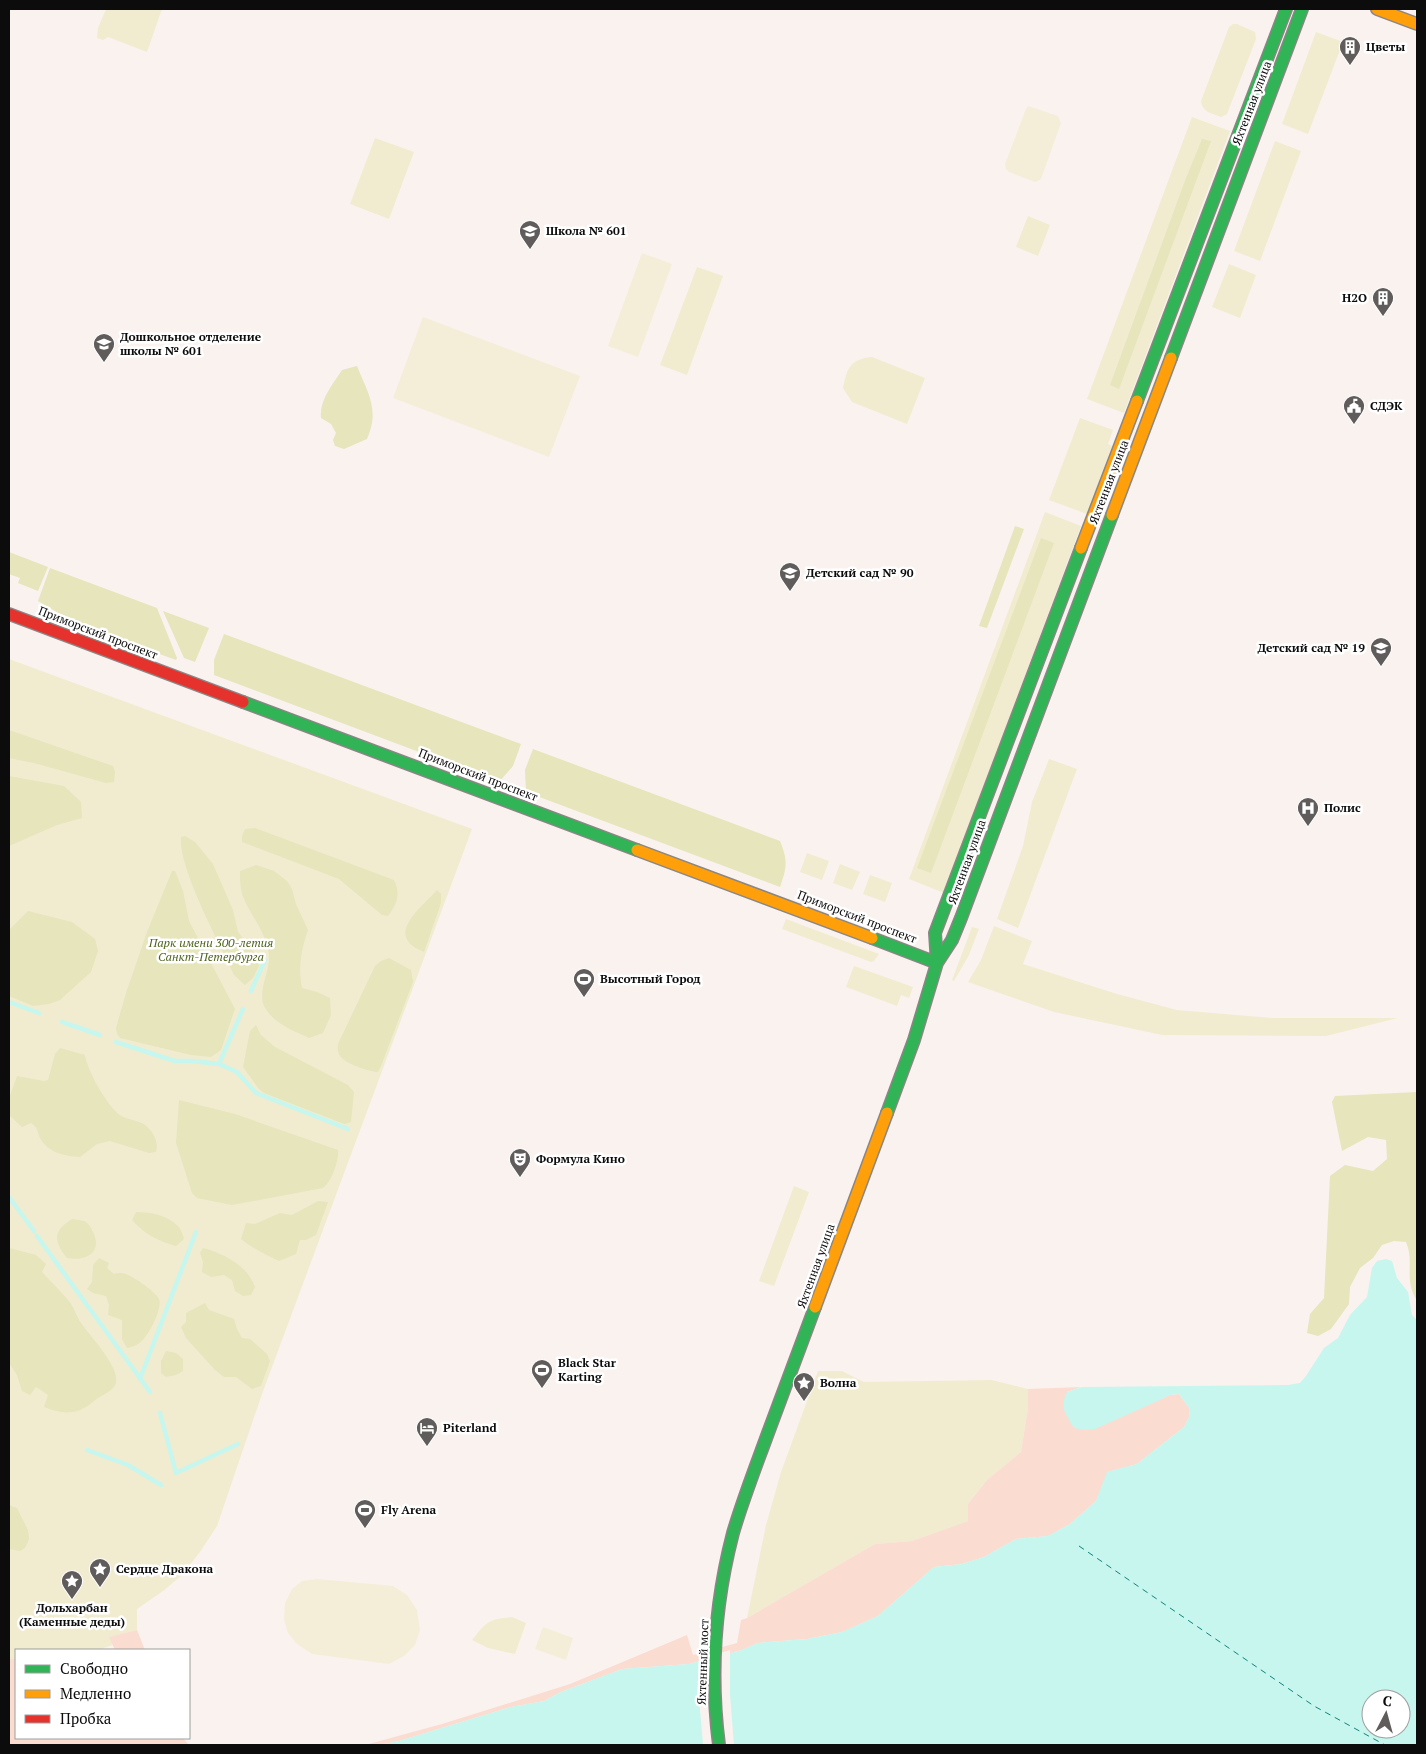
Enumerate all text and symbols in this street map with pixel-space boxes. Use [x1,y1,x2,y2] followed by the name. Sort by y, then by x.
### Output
[1338,35,1362,66] building icon: Цветы
[1366,39,1405,54] place label: Цветы
[1229,59,1274,147] street label: Яхтенная улица
[518,219,542,250] school or university icon: Школа № 601
[546,223,627,238] place label: Школа № 601
[1371,286,1395,317] building icon: H2O
[1342,290,1367,305] place label: H2O
[120,329,262,358] place label: Дошкольное отделение школы № 601
[92,332,116,363] school or university icon: Дошкольное отделение школы № 601
[1342,394,1366,425] public building icon: СДЭК
[1370,398,1403,413] place label: СДЭК
[1086,438,1131,526] street label: Яхтенная улица
[778,561,802,592] school or university icon: Детский сад № 90
[806,565,914,580] place label: Детский сад № 90
[36,603,160,662] street label: Приморский проспект
[1369,636,1393,667] school or university icon: Детский сад № 19
[1258,640,1365,655] place label: Детский сад № 19
[416,745,540,804] street label: Приморский проспект
[1296,796,1320,827] hospital icon: Полис
[1324,800,1361,815] place label: Полис
[944,818,989,906] street label: Яхтенная улица
[795,887,919,946] street label: Приморский проспект
[148,935,273,964] park label: Парк имени 300-летия Санкт-Петербурга
[572,967,596,998] sports icon: Высотный Город
[600,971,701,986] place label: Высотный Город
[508,1147,532,1178] theatre icon: Формула Кино
[536,1151,625,1166] place label: Формула Кино
[793,1222,838,1310] street label: Яхтенная улица
[558,1355,617,1384] place label: Black Star Karting
[530,1358,554,1389] sports icon: Black Star Karting
[792,1371,816,1402] place icon: Волна
[820,1375,857,1390] place label: Волна
[415,1416,439,1447] hotel icon: Piterland
[443,1420,497,1435] place label: Piterland
[353,1498,377,1529] sports icon: Fly Arena
[381,1502,436,1517] place label: Fly Arena
[88,1557,112,1588] place icon: Сердце Дракона
[116,1561,214,1576] place label: Сердце Дракона
[60,1569,84,1600] place icon: Дольхарбан (Каменные деды)
[19,1600,125,1629] place label: Дольхарбан (Каменные деды)
[693,1619,712,1705] street label: Яхтенный мост
[15,1649,190,1739] legend
[60,1658,128,1678] text: Свободно
[60,1683,131,1703] text: Медленно
[1361,1689,1411,1739] north arrow
[1382,1691,1393,1710] text: С
[60,1708,112,1728] text: Пробка

